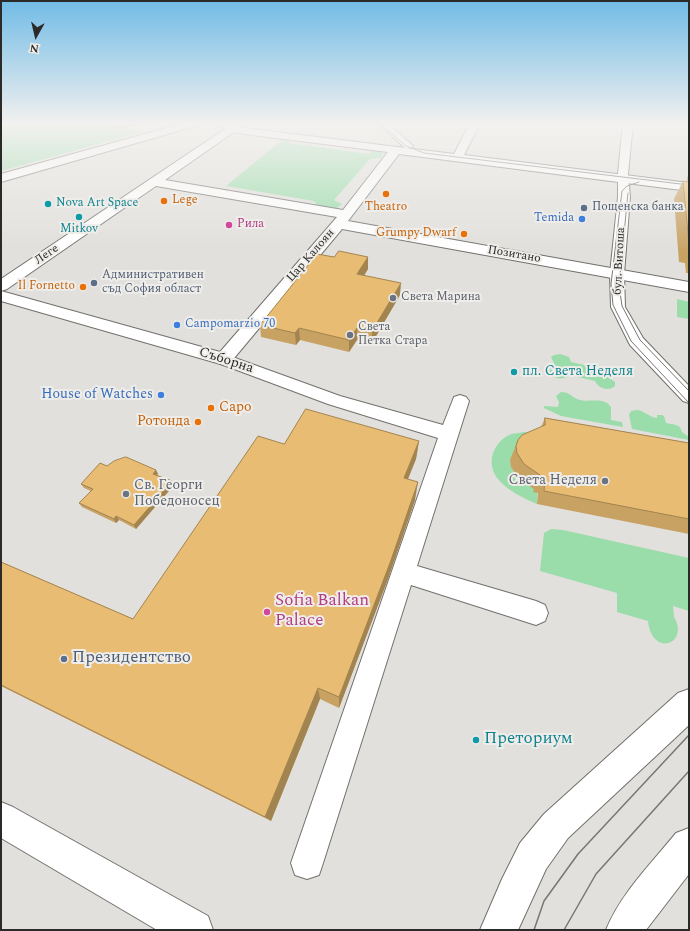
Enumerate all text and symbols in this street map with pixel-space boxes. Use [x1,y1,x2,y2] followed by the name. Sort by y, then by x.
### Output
[16,16,56,56] north arrow
[29,39,40,57] text: N
[381,189,391,199] marker: Theatro
[172,194,198,208] place label: Lege
[159,196,169,206] marker: Lege
[56,197,138,211] place label: Nova Art Space
[43,199,53,209] marker: Nova Art Space
[365,201,407,215] place label: Theatro
[592,201,684,215] place label: Пощенска банка
[579,203,589,213] marker: Пощенска банка
[74,212,84,222] marker: Mitkov
[534,212,574,226] place label: Temida
[577,214,587,224] marker: Temida
[237,218,264,232] place label: Рила
[224,220,234,230] marker: Рила
[60,223,98,237] place label: Mitkov
[284,226,338,286] street label: Цар Калоян
[376,227,456,241] place label: Grumpy Dwarf
[611,227,629,295] street label: бул. Витоша
[459,229,469,239] marker: Grumpy Dwarf
[32,242,62,268] street label: Леге
[486,243,542,267] street label: Позитано
[102,269,204,297] place label: Административен съд София област
[89,278,99,288] marker: Административен съд София област
[18,280,75,294] place label: Il Fornetto
[78,282,88,292] marker: Il Fornetto
[401,291,481,305] place label: Света Марина
[388,293,398,303] marker: Света Марина
[185,318,275,332] place label: Campomarzio 70
[172,320,182,330] marker: Campomarzio 70
[358,321,428,349] place label: Света Петка Стара
[345,330,355,340] marker: Света Петка Стара
[197,344,255,378] street label: Съборна
[522,364,633,380] place label: пл. Света Неделя
[509,367,519,377] marker: пл. Света Неделя
[41,387,153,403] place label: House of Watches
[156,390,166,400] marker: House of Watches
[219,400,252,416] place label: Capo
[206,403,216,413] marker: Capo
[137,414,190,430] place label: Ротонда
[193,417,203,427] marker: Ротонда
[508,473,597,489] place label: Света Неделя
[600,476,610,486] marker: Света Неделя
[134,478,220,510] place label: Св. Георги Победоносец
[121,489,131,499] marker: Св. Георги Победоносец
[275,592,369,632] place label: Sofia Balkan Palace
[262,607,272,617] marker: Sofia Balkan Palace
[72,649,191,669] place label: Президентство
[59,654,69,664] marker: Президентство
[484,730,573,750] place label: Преториум
[471,735,481,745] marker: Преториум

